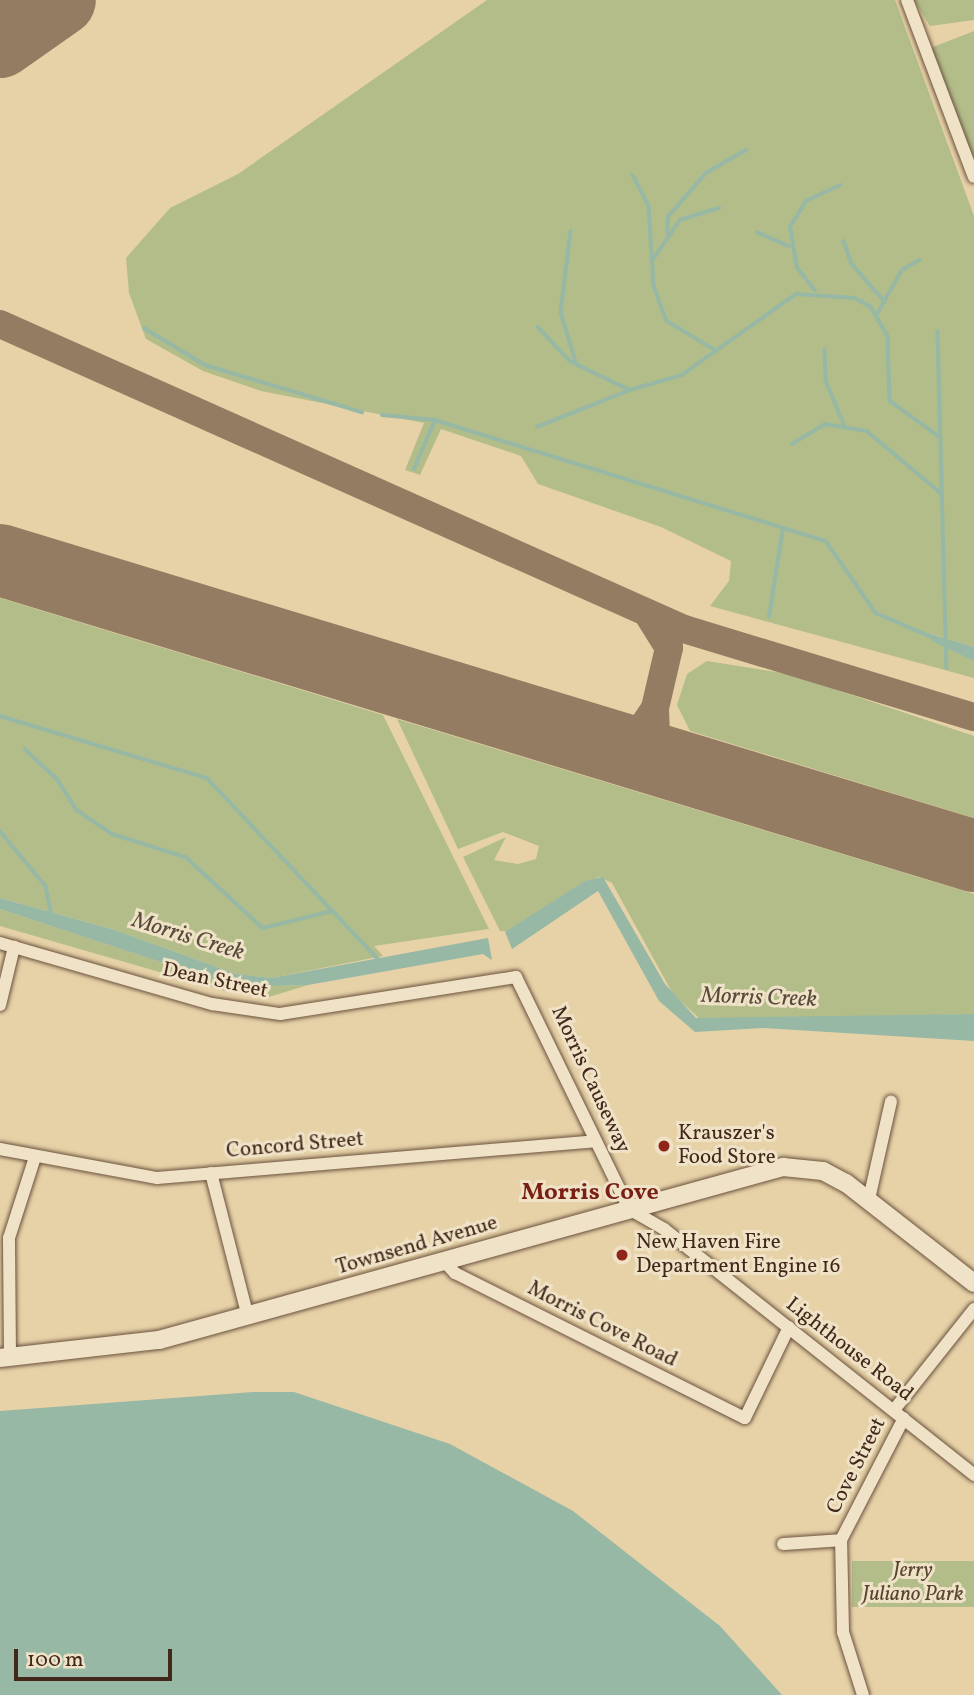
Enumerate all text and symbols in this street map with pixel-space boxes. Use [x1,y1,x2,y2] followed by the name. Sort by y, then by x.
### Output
[129,907,247,967] water label: Morris Creek
[160,957,270,1005] street label: Dean Street
[701,982,817,1014] water label: Morris Creek
[545,1002,635,1158] street label: Morris Causeway
[678,1121,776,1171] place label: Krauszer's Food Store
[225,1127,365,1165] street label: Concord Street
[656,1138,672,1154] marker: Krauszer's Food Store
[521,1180,659,1208] district label: Morris Cove
[333,1211,501,1281] street label: Townsend Avenue
[636,1230,840,1280] place label: New Haven Fire Department Engine 16
[614,1247,630,1263] marker: New Haven Fire Department Engine 16
[523,1276,681,1374] street label: Morris Cove Road
[780,1292,918,1408] street label: Lighthouse Road
[822,1414,892,1518] street label: Cove Street
[862,1558,964,1608] park label: Jerry Juliano Park
[18,1636,175,1680] scale bar
[27,1646,84,1675] text: 100 m

